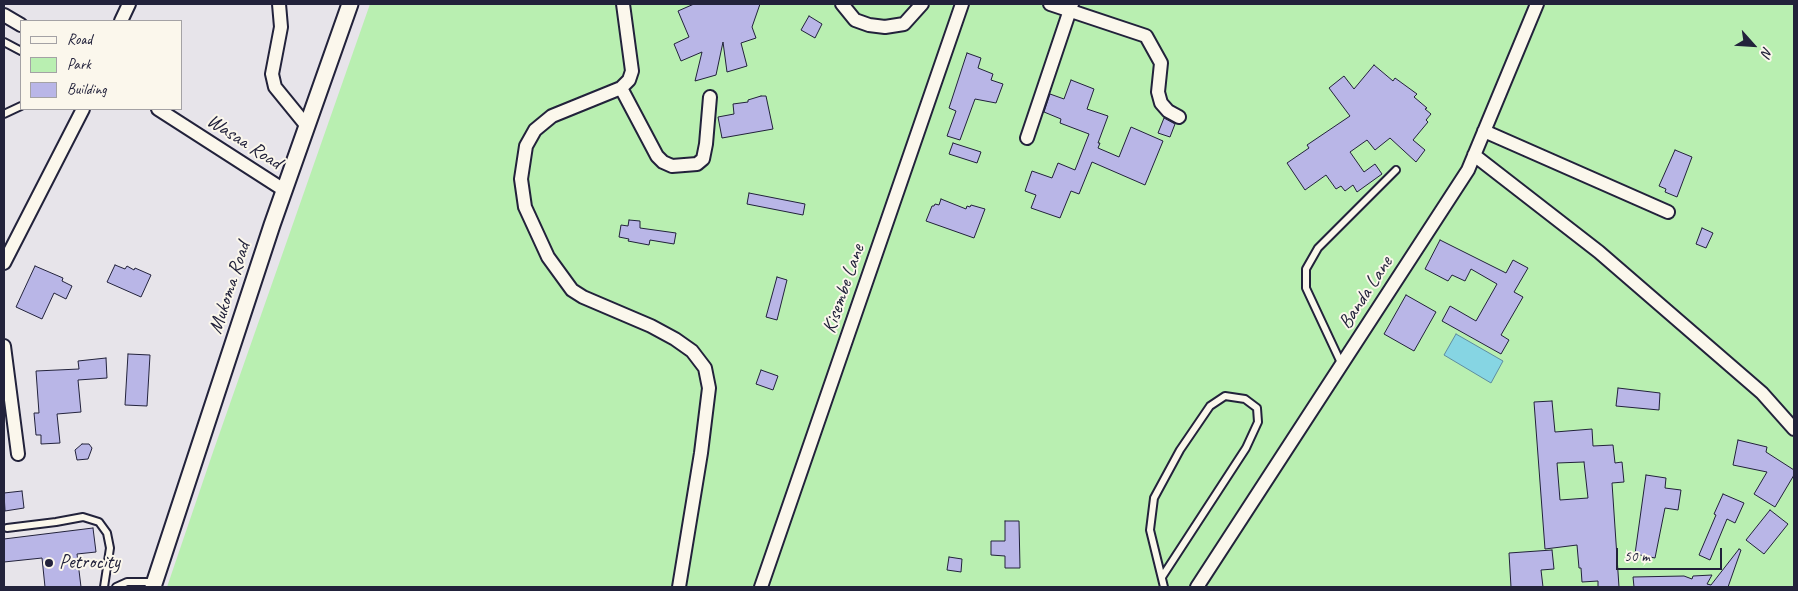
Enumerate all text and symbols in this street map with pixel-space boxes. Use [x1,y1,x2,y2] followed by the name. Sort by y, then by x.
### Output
[20,20,182,110] legend
[1728,20,1778,70] north arrow
[67,30,92,49] text: Road
[1757,44,1776,59] text: N
[67,55,91,74] text: Park
[67,80,106,99] text: Building
[202,109,286,175] street label: Wasaa Road
[204,239,256,337] street label: Mukoma Road
[818,241,870,337] street label: Kisembe Lane
[1334,252,1398,334] street label: Banda Lane
[1618,538,1724,570] scale bar
[1624,547,1650,566] text: 50 m
[59,551,120,575] place label: Petrocity
[43,557,55,569] marker: Petrocity

